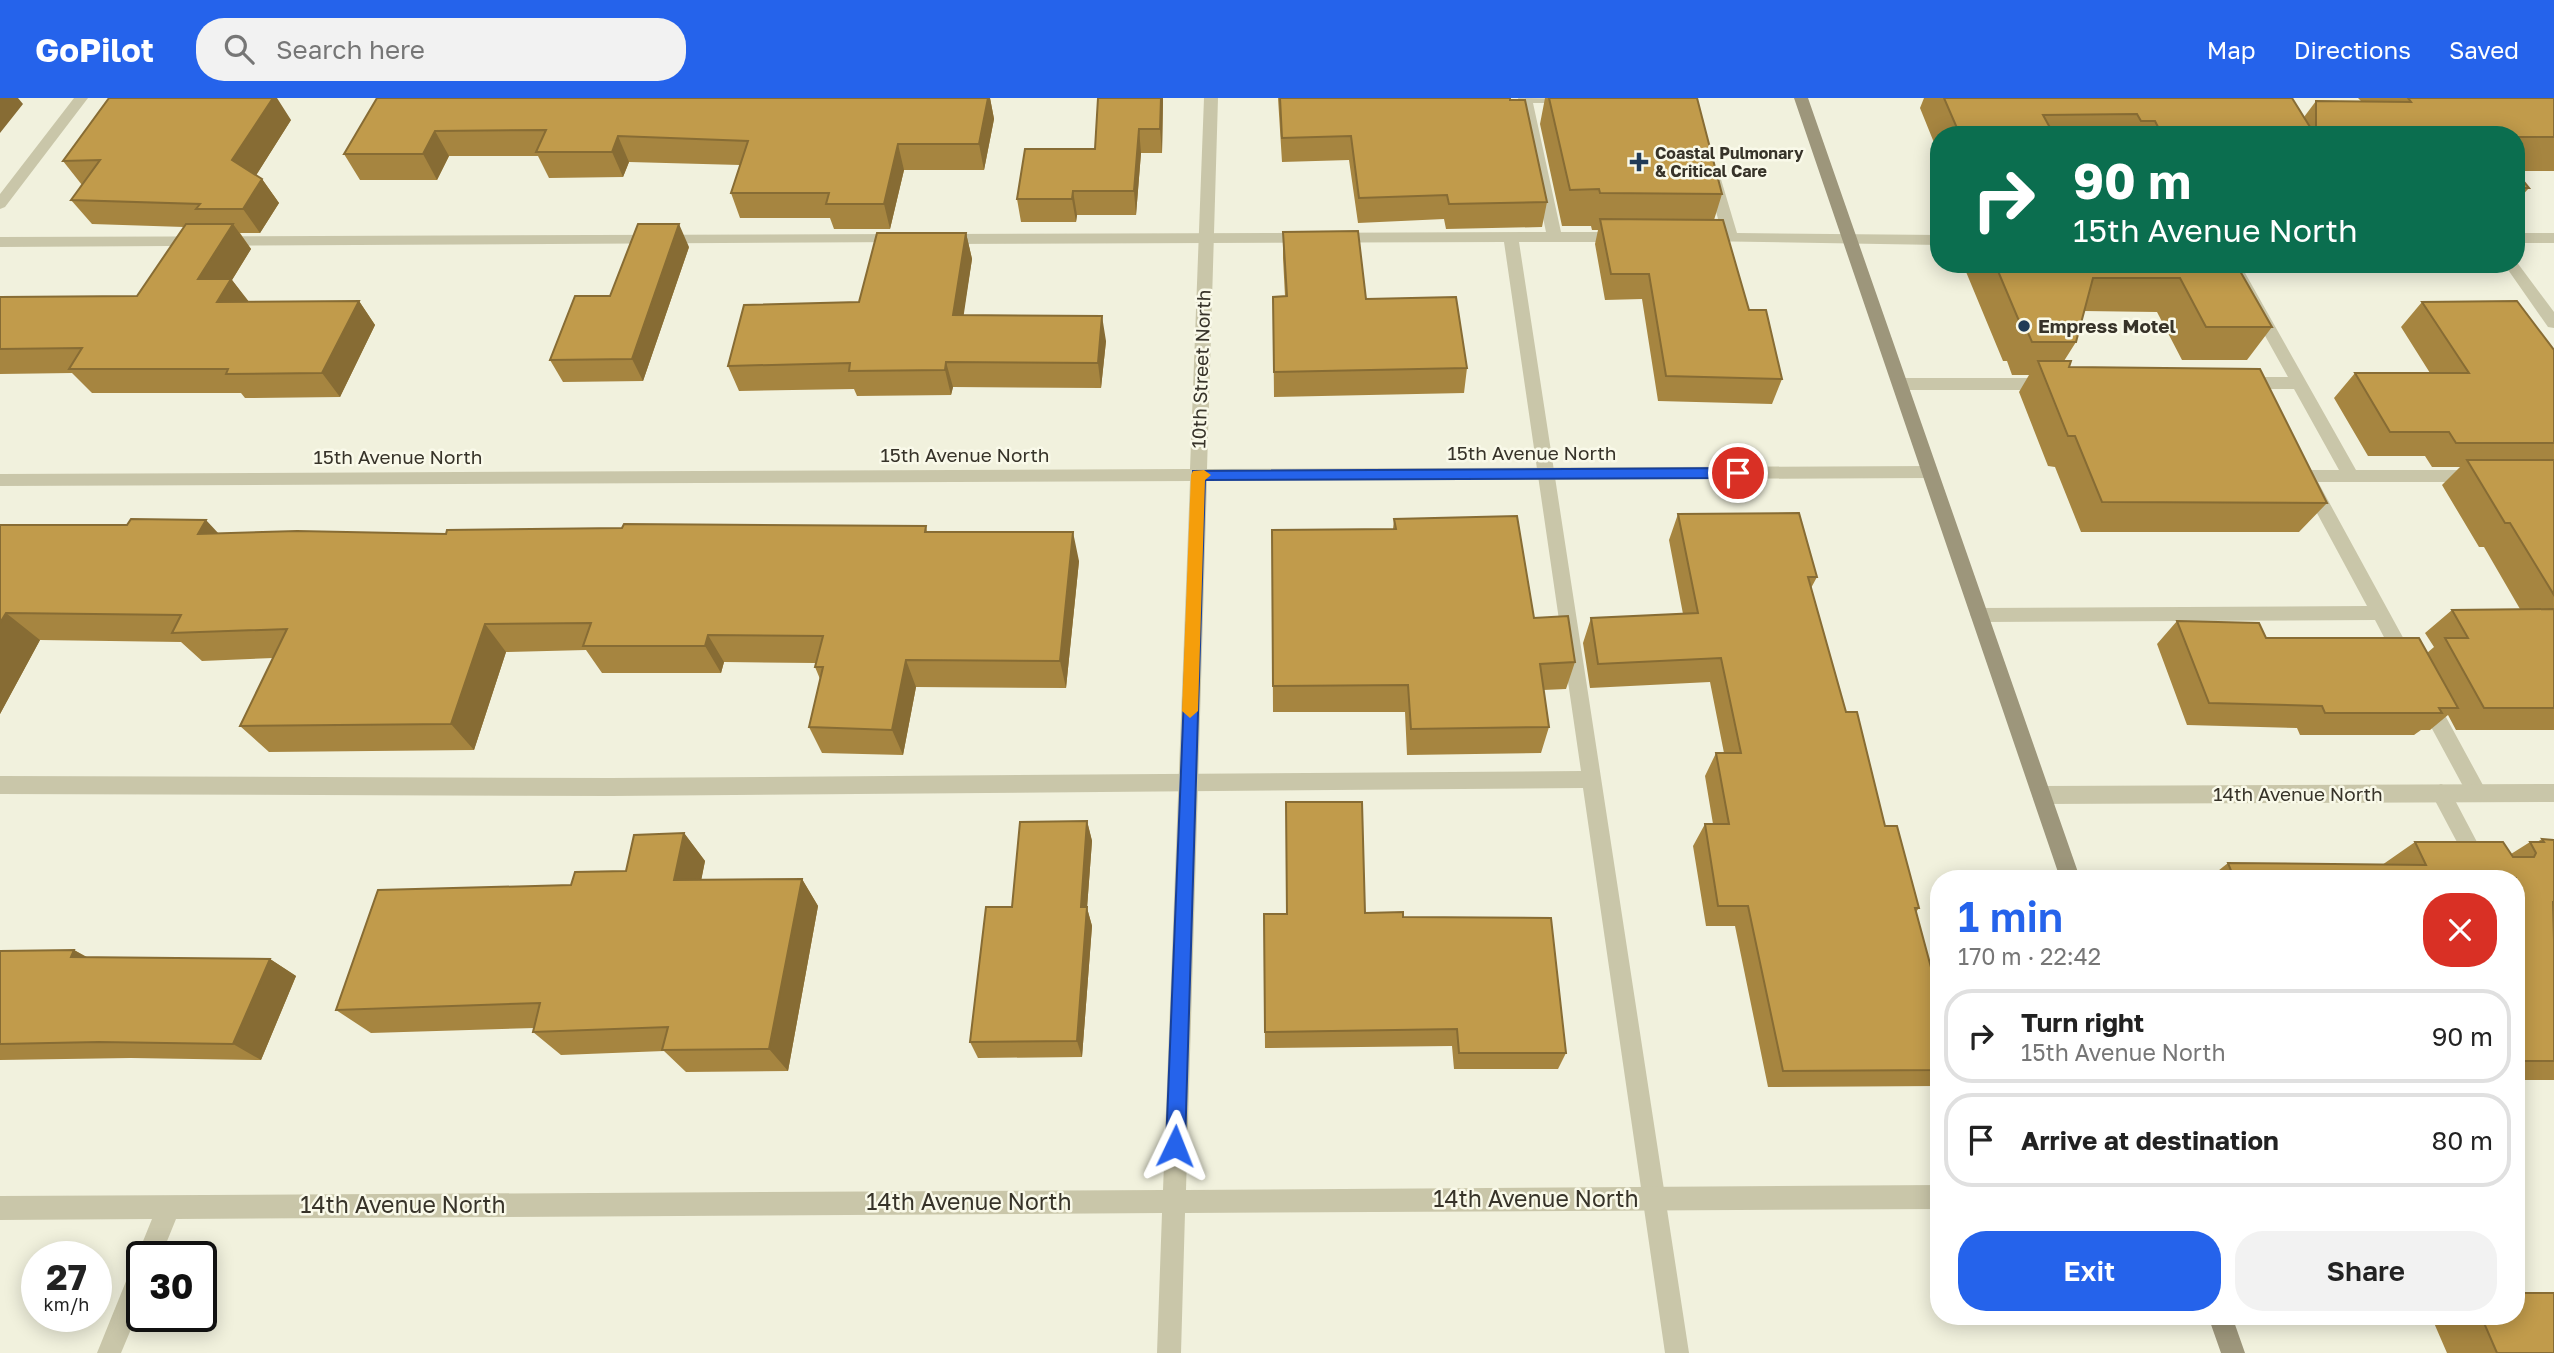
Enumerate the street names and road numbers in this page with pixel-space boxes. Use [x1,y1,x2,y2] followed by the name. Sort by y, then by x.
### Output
[1186,289,1215,449] street label: 10th Street North
[1447,441,1617,464] street label: 15th Avenue North
[880,443,1050,466] street label: 15th Avenue North
[313,445,483,468] street label: 15th Avenue North
[2213,782,2383,805] street label: 14th Avenue North
[1433,1184,1639,1212] street label: 14th Avenue North
[866,1187,1072,1215] street label: 14th Avenue North
[300,1190,506,1218] street label: 14th Avenue North

